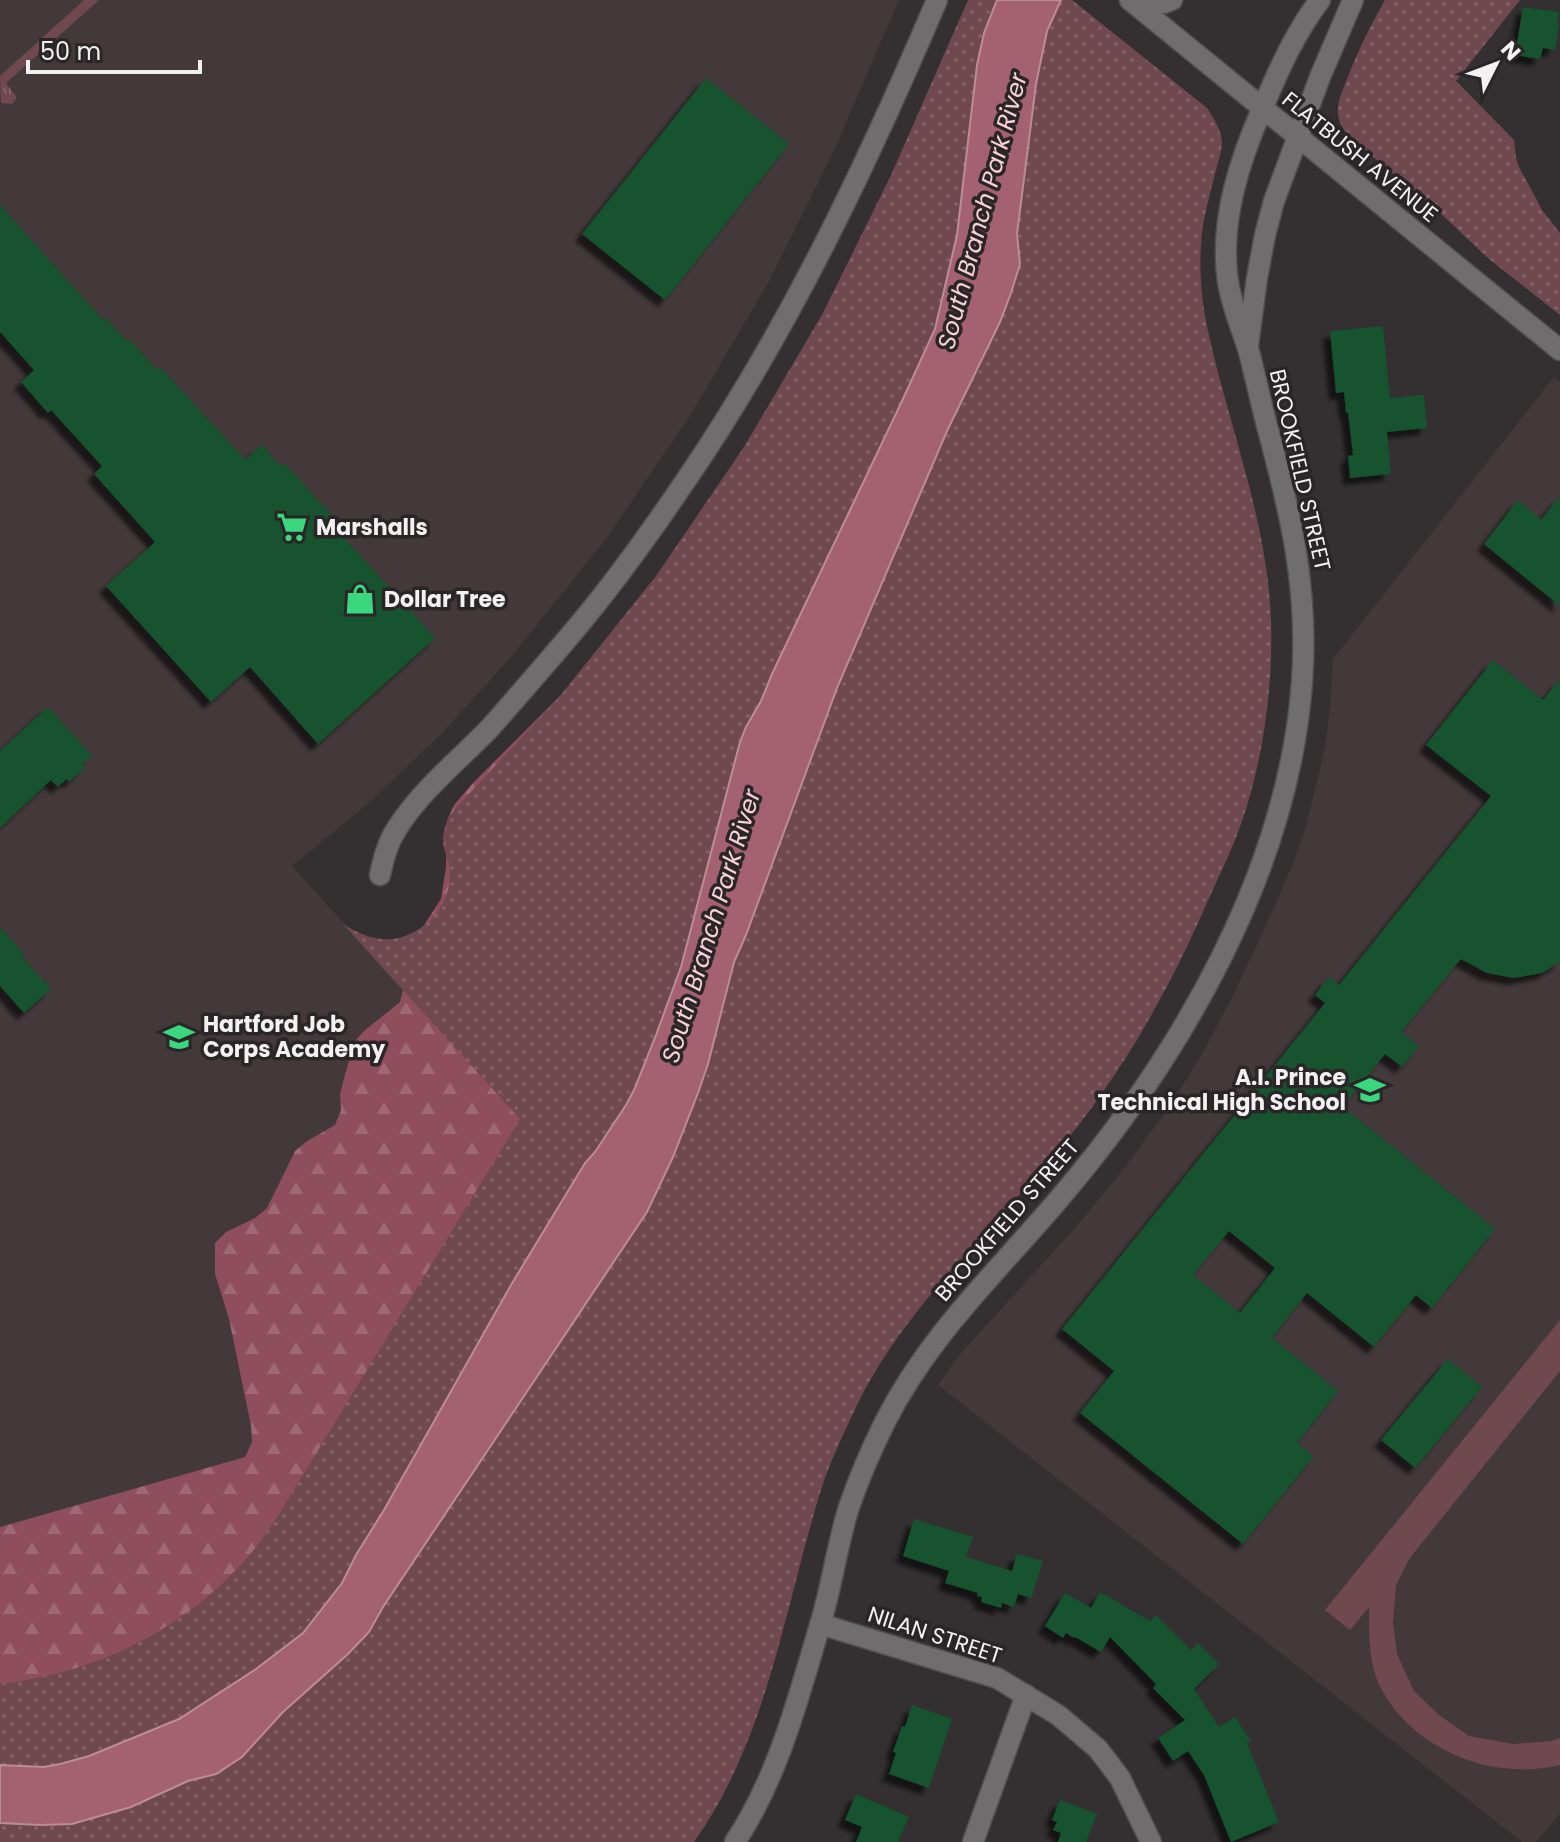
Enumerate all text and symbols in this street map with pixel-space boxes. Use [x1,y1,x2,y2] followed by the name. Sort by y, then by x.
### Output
[28,24,200,74] scale bar
[1456,24,1536,104] north arrow
[1493,34,1528,67] text: N
[40,35,101,68] text: 50 m
[929,68,1035,353] water label: South Branch Park River
[1276,84,1444,230] street label: FLATBUSH AVENUE
[1262,366,1338,574] street label: BROOKFIELD STREET
[275,510,309,544] supermarket icon: Marshalls
[316,512,428,543] place label: Marshalls
[343,582,377,616] shop icon: Dollar Tree
[384,584,506,615] place label: Dollar Tree
[654,784,769,1067] water label: South Branch Park River
[203,1009,385,1065] place label: Hartford Job Corps Academy
[162,1020,196,1054] school or university icon: Hartford Job Corps Academy
[1097,1062,1346,1118] place label: A.I. Prince Technical High School
[1353,1073,1387,1107] school or university icon: A.I. Prince Technical High School
[928,1132,1086,1308] street label: BROOKFIELD STREET
[864,1599,1006,1671] street label: NILAN STREET

